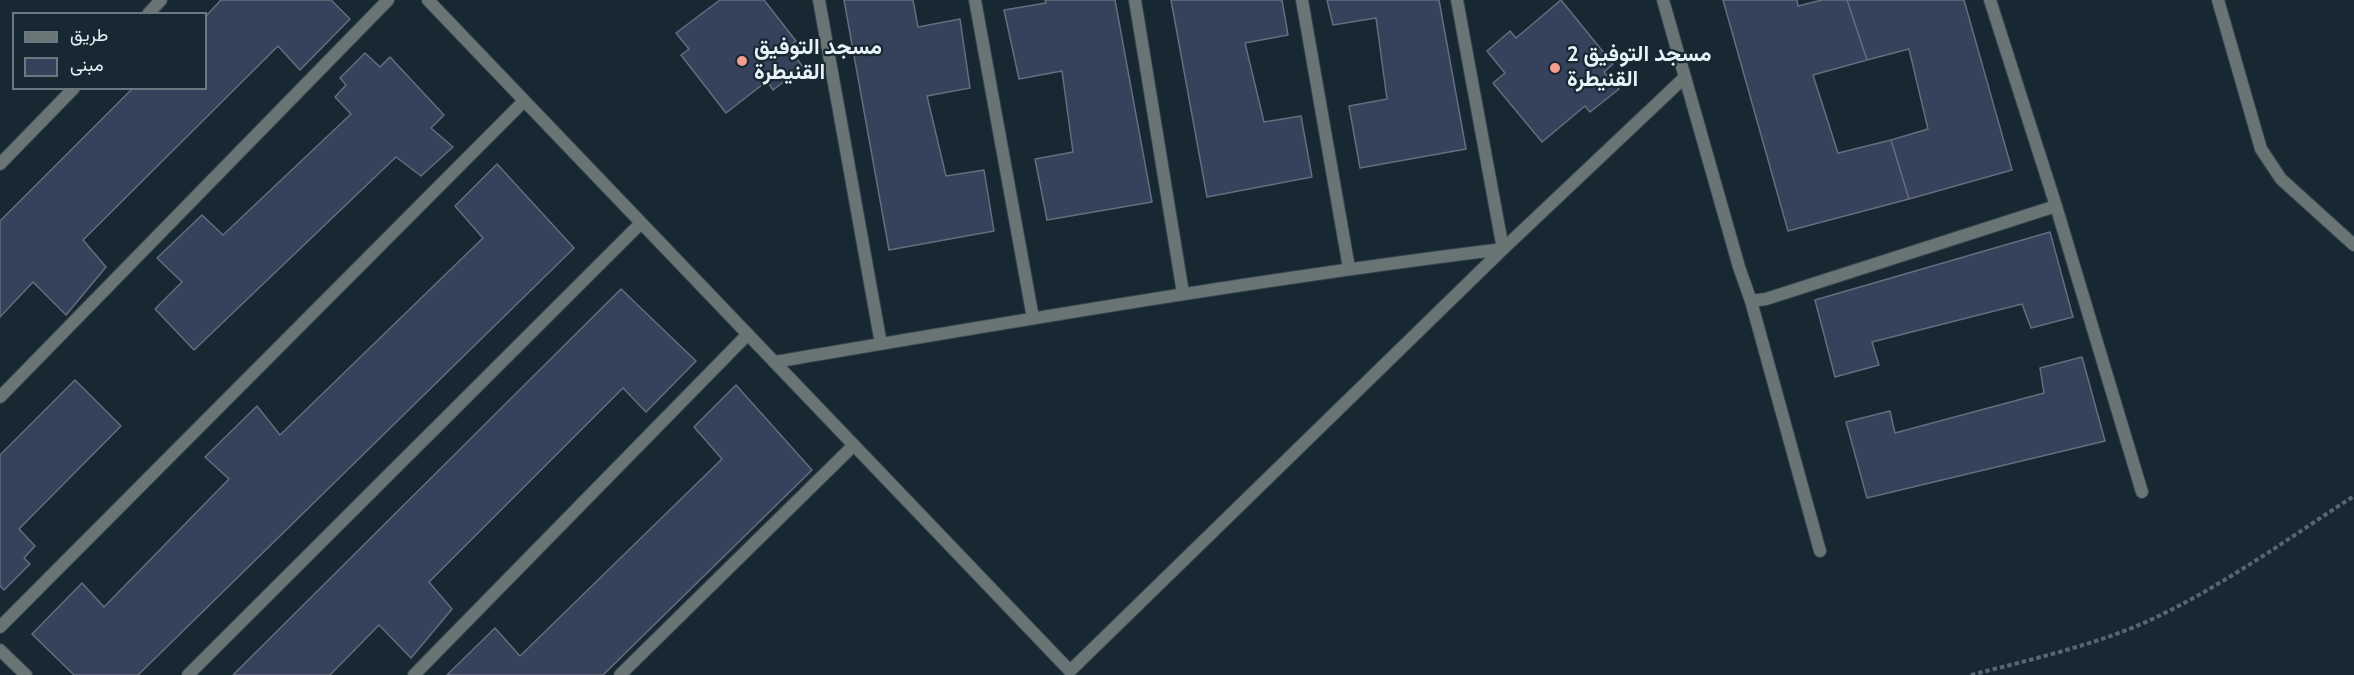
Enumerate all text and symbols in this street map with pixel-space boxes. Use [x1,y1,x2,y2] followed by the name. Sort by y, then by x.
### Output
[12,12,207,90] legend
[70,24,108,46] text: طريق
[754,35,882,86] place label: مسجد التوفيق القنيطرة
[1567,42,1712,94] place label: 2 مسجد التوفيق القنيطرة
[70,54,104,76] text: مبنى
[735,54,749,68] marker: مسجد التوفيق القنيطرة
[1548,61,1562,75] marker: 2 مسجد التوفيق القنيطرة

